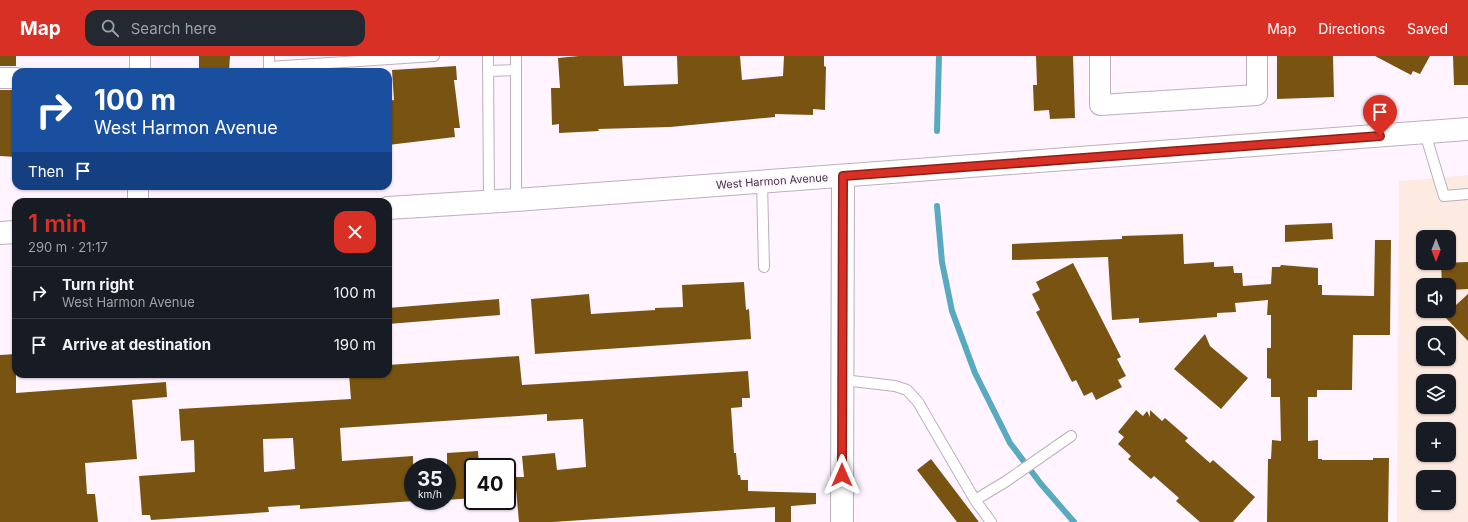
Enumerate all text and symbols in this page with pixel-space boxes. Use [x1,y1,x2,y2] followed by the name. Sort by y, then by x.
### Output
[85,10,365,46] search box
[20,17,61,40] text: Map
[99,17,121,39] icon: search
[131,19,216,38] text: Search here
[1267,20,1296,37] text: Map
[1318,20,1385,37] text: Directions
[1407,20,1448,37] text: Saved
[94,83,176,117] text: 100 m
[28,84,80,136] icon: right
[1363,95,1397,136] pin
[1369,101,1391,123] icon: arrive
[94,117,278,138] text: West Harmon Avenue
[72,160,94,182] icon: arrive
[28,162,64,181] text: Then
[715,170,829,192] street label: West Harmon Avenue
[28,209,87,238] text: 1 min
[334,211,376,253] button: close
[1416,230,1456,270] north arrow
[1416,230,1456,510] map controls
[28,239,108,255] text: 290 m · 21:17
[62,275,134,294] text: Turn right
[1416,278,1456,318] button: sound
[28,282,50,304] icon: right
[334,283,376,302] text: 100 m
[62,294,195,310] text: West Harmon Avenue
[1416,326,1456,366] button: search
[28,334,50,356] icon: arrive
[62,335,211,354] text: Arrive at destination
[334,335,376,354] text: 190 m
[1416,374,1456,414] button: layers
[1416,422,1456,462] button: +
[821,454,863,496] position arrow
[464,458,516,510] speed limit sign: 40
[417,467,443,491] text: 35
[1416,470,1456,510] button: −
[418,488,442,500] text: km/h

